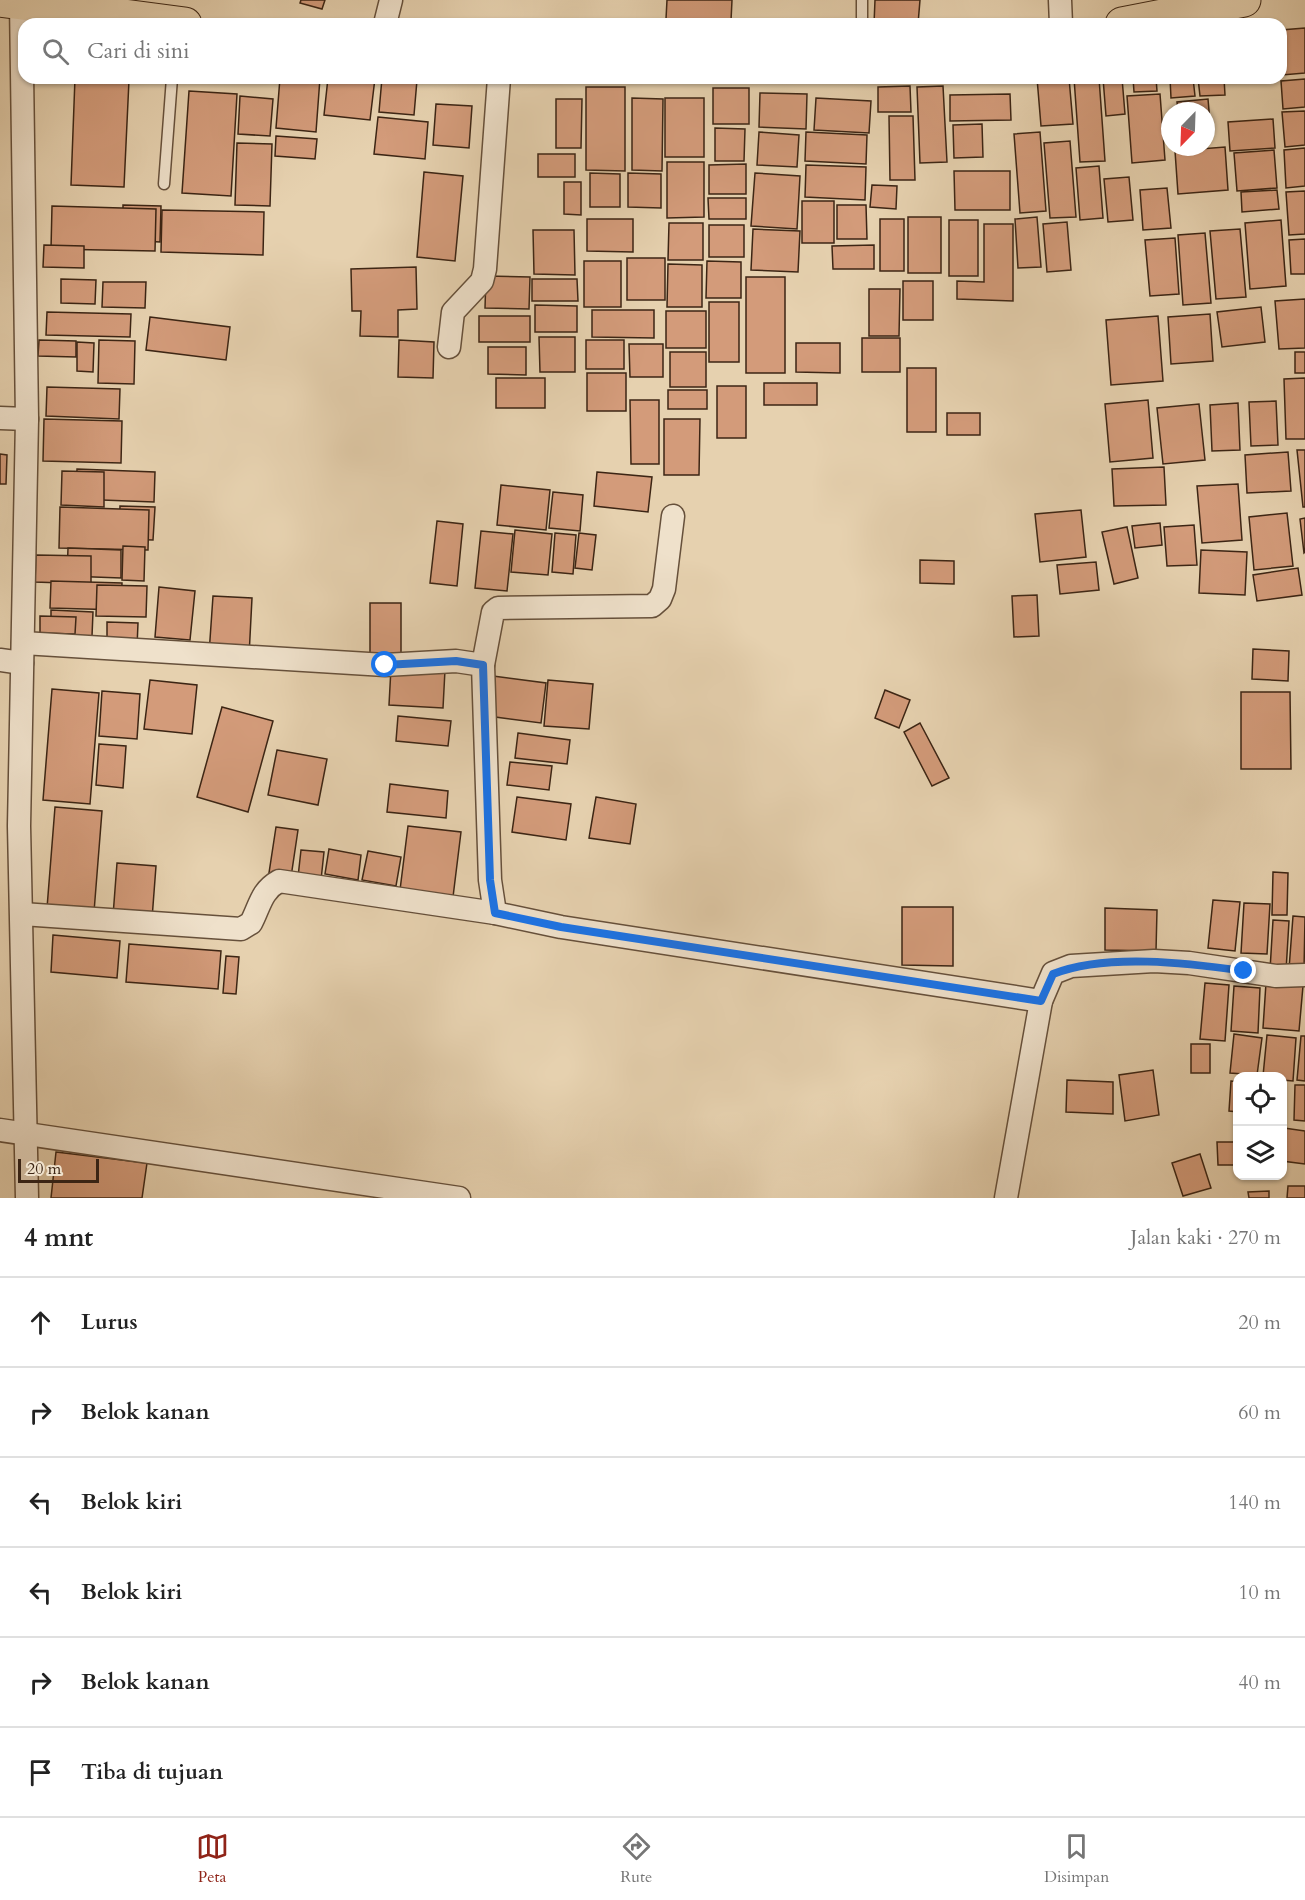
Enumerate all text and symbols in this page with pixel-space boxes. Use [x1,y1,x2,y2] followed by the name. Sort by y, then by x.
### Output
[18,18,1287,84] search box
[39,35,72,68] icon: search
[87,36,190,66] text: Cari di sini
[1161,102,1215,156] north arrow
[371,651,397,677] route start
[1230,957,1256,983] route end
[1233,1072,1287,1180] map controls
[1233,1072,1287,1126] button: locate
[1233,1126,1287,1180] button: layers
[18,1156,99,1184] scale bar
[27,1158,61,1180] text: 20 m
[24,1220,93,1255] text: 4 mnt
[1131,1224,1281,1251] text: Jalan kaki · 270 m
[24,1306,57,1339] icon: ahead
[81,1307,138,1337] text: Lurus
[1238,1309,1281,1336] text: 20 m
[24,1396,57,1429] icon: right
[81,1397,210,1427] text: Belok kanan
[1238,1399,1281,1426] text: 60 m
[24,1486,57,1519] icon: left
[81,1487,182,1517] text: Belok kiri
[1228,1489,1281,1516] text: 140 m
[24,1576,57,1609] icon: left
[81,1577,182,1607] text: Belok kiri
[1238,1579,1281,1606] text: 10 m
[24,1666,57,1699] icon: right
[81,1667,210,1697] text: Belok kanan
[1238,1669,1281,1696] text: 40 m
[24,1756,57,1789] icon: arrive
[81,1757,223,1787] text: Tiba di tujuan
[196,1830,229,1888] tab: Peta
[620,1830,653,1888] tab: Rute
[1044,1830,1109,1888] tab: Disimpan

